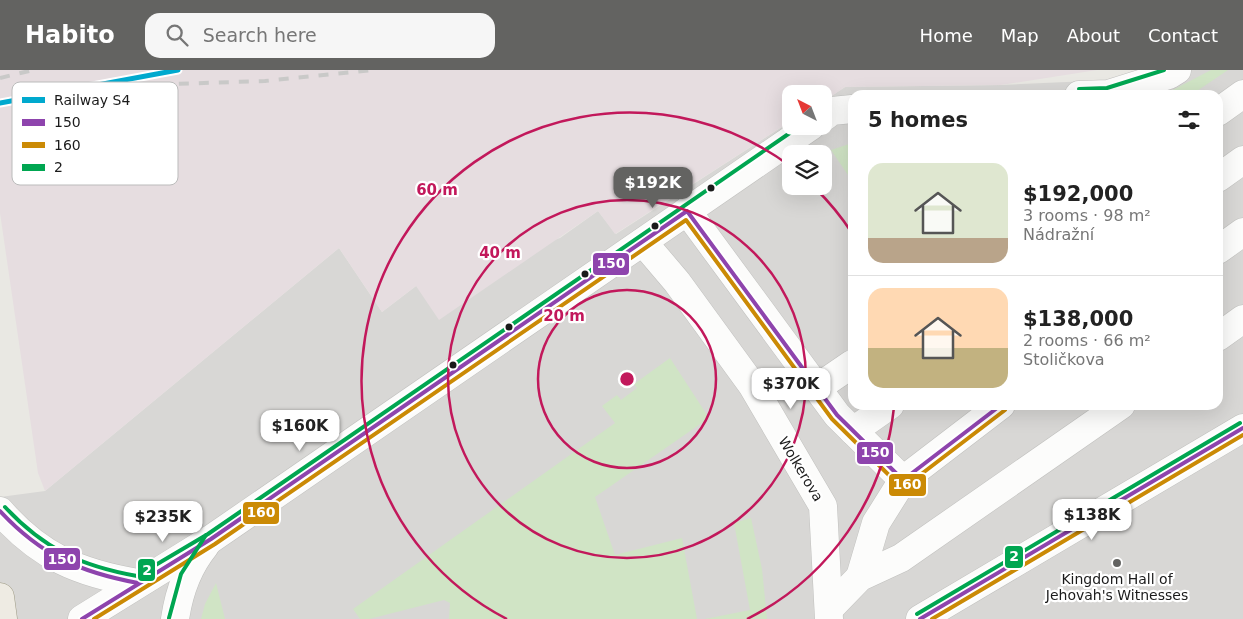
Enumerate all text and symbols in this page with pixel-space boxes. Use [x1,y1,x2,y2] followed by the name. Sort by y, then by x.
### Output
[145,13,495,58] search box
[25,21,115,49] text: Habito
[163,21,191,49] icon: search
[203,24,317,46] text: Search here
[920,25,973,46] text: Home
[1001,25,1039,46] text: Map
[1067,25,1120,46] text: About
[1148,25,1218,46] text: Contact
[12,82,178,185] legend
[782,85,832,135] north arrow
[782,85,832,195] map controls
[54,92,130,108] text: Railway S4
[1175,106,1203,134] icon: filters
[868,108,968,132] text: 5 homes
[54,114,81,130] text: 150
[54,137,81,153] text: 160
[782,145,832,195] button: layers
[54,159,63,175] text: 2
[618,166,688,209] pin: $192K
[625,173,681,192] text: $192K
[416,181,458,199] text: 60 m
[1023,182,1133,206] text: $192,000
[706,183,716,193] unlabelled marker
[908,183,968,243] icon: home
[1023,206,1151,225] text: 3 rooms · 98 m²
[650,221,660,231] unlabelled marker
[1023,225,1094,244] text: Nádražní
[479,244,521,262] text: 40 m
[592,252,630,276] line badge: 150
[596,255,626,271] text: 150
[580,269,590,279] unlabelled marker
[543,307,585,325] text: 20 m
[1023,307,1133,331] text: $138,000
[908,308,968,368] icon: home
[504,322,514,332] unlabelled marker
[1023,331,1151,350] text: 2 rooms · 66 m²
[1023,350,1105,369] text: Stoličkova
[448,360,458,370] unlabelled marker
[756,368,826,410] pin: $370K
[618,370,636,388] centre of rings
[763,374,819,393] text: $370K
[265,410,335,452] pin: $160K
[272,416,328,435] text: $160K
[775,434,827,504] street label: Wolkerova
[856,441,894,465] line badge: 150
[860,444,890,460] text: 150
[888,473,927,497] line badge: 160
[892,476,922,492] text: 160
[1057,498,1127,541] pin: $138K
[128,500,198,543] pin: $235K
[242,501,280,525] line badge: 160
[246,504,276,520] text: 160
[1064,505,1120,524] text: $138K
[135,507,191,526] text: $235K
[1004,545,1024,569] line badge: 2
[43,547,81,571] line badge: 150
[1009,548,1019,564] text: 2
[47,551,77,567] text: 150
[1111,557,1123,569] marker: Kingdom Hall of Jehovah's Witnesses
[137,558,156,582] line badge: 2
[142,562,152,578] text: 2
[1045,571,1188,603] place label: Kingdom Hall of Jehovah's Witnesses

